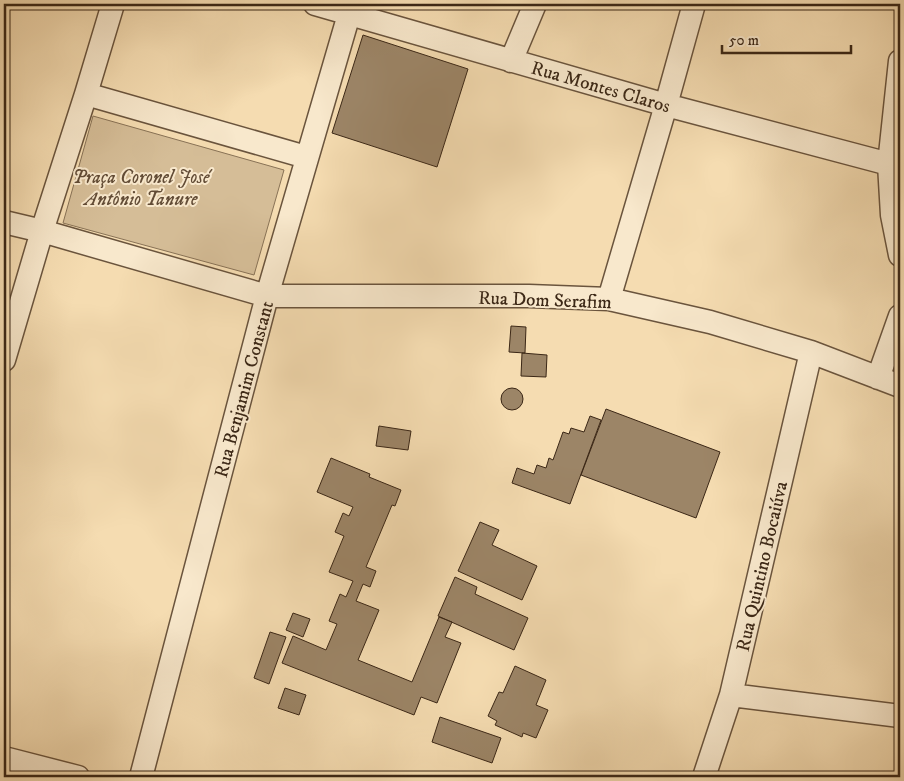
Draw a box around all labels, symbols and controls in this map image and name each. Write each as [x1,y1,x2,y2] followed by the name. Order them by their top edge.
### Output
[722,22,850,54] scale bar
[729,31,759,50] text: 50 m
[528,57,673,118] street label: Rua Montes Claros
[72,166,213,211] park label: Praça Coronel José Antônio Tanure
[478,287,612,314] street label: Rua Dom Serafim
[210,298,279,480] street label: Rua Benjamim Constant
[732,479,793,654] street label: Rua Quintino Bocaiúva

